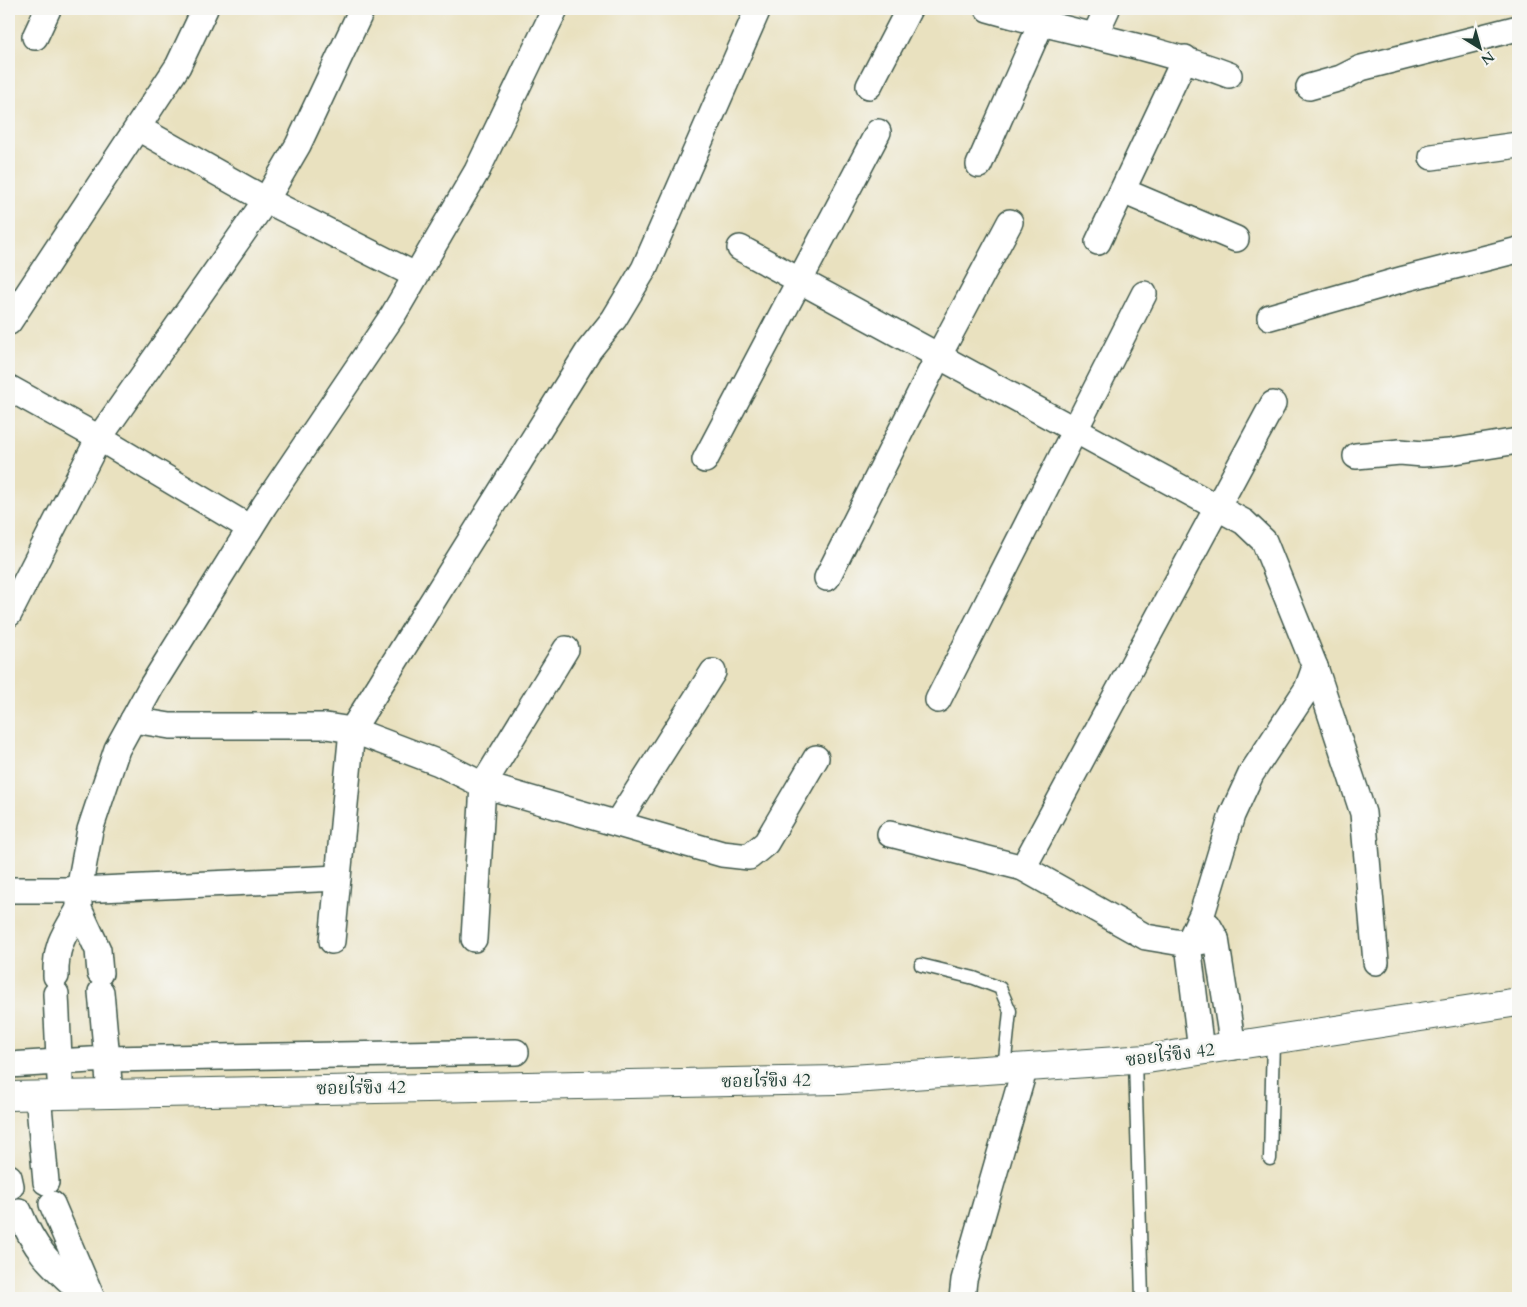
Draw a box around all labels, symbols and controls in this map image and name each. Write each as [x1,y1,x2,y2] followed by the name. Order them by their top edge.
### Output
[1454,22,1504,72] north arrow
[1477,47,1498,69] text: N
[1124,1037,1216,1073] street label: ซอยไร่ขิง 42
[721,1068,811,1094] street label: ซอยไร่ขิง 42
[316,1075,406,1101] street label: ซอยไร่ขิง 42

